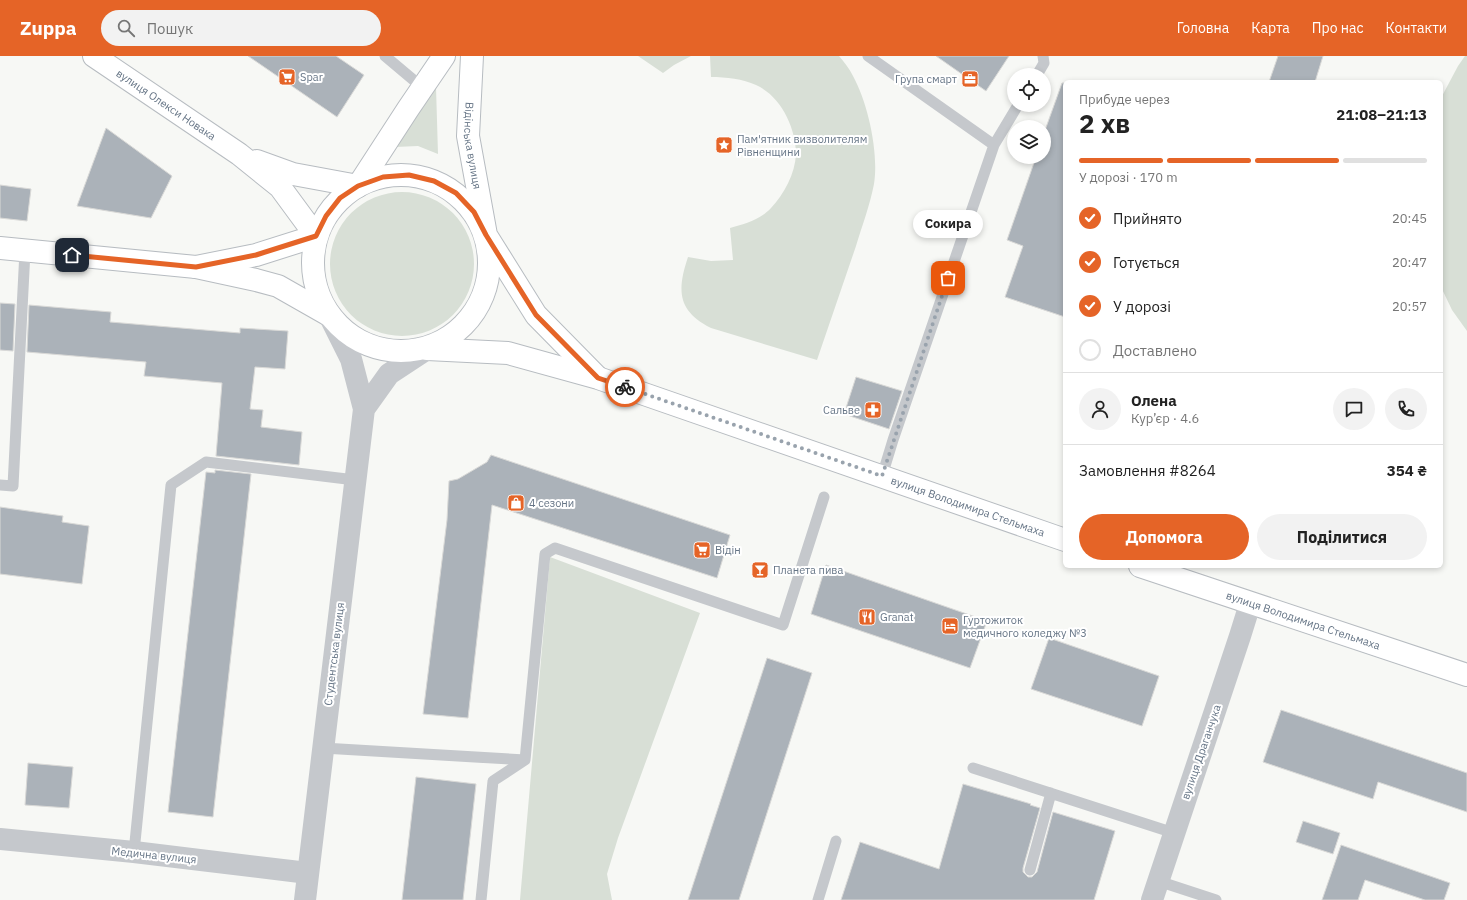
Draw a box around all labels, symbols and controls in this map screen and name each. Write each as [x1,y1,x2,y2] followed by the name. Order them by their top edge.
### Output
[101,10,381,46] search box
[20,16,77,40] text: Zuppa
[115,17,137,39] icon: search
[147,19,193,38] text: Пошук
[1177,19,1229,37] text: Головна
[1251,19,1290,37] text: Карта
[1312,19,1364,37] text: Про нас
[1386,19,1447,37] text: Контакти
[114,66,219,143] street label: вулиця Олекси Новака
[277,67,297,87] supermarket icon: Spar
[1007,68,1051,164] map controls
[1007,68,1051,112] button: locate
[960,69,980,89] office icon: Група смарт
[300,70,323,84] place label: Spar
[895,72,957,86] place label: Група смарт
[1079,91,1170,108] text: Прибуде через
[461,102,485,190] street label: Відінська вулиця
[1336,105,1427,124] text: 21:08–21:13
[1079,106,1130,140] text: 2 хв
[1007,120,1051,164] button: layers
[737,132,867,159] place label: Пам'ятник визволителям Рівненщини
[714,135,734,155] place icon: Пам'ятник визволителям Рівненщини
[1079,169,1178,186] text: У дорозі · 170 m
[1079,207,1101,229] icon: check
[1113,209,1182,228] text: Прийнято
[913,210,983,238] callout: Сокира
[1392,210,1427,227] text: 20:45
[925,215,971,232] text: Сокира
[55,238,89,272] pin
[61,244,83,266] icon: home
[1079,251,1101,273] icon: check
[1113,253,1180,272] text: Готується
[1392,254,1427,271] text: 20:47
[931,261,965,295] pin
[937,267,959,289] icon: bag
[1079,295,1101,317] icon: check
[1113,297,1171,316] text: У дорозі
[1392,298,1427,315] text: 20:57
[1113,341,1197,360] text: Доставлено
[605,367,645,407] courier
[614,376,636,398] icon: bike
[1079,388,1121,430] button: person
[1333,388,1375,430] button: chat
[1385,388,1427,430] button: phone
[1131,391,1177,410] text: Олена
[863,400,883,420] pharmacy icon: Сальве
[823,403,860,417] place label: Сальве
[1131,410,1199,427] text: Кур’єр · 4.6
[1079,461,1216,480] text: Замовлення #8264
[1387,461,1427,480] text: 354 ₴
[889,473,1047,539] street label: вулиця Володимира Стельмаха
[506,493,526,513] shop icon: 4 сезони
[529,496,574,510] place label: 4 сезони
[1079,514,1249,560] button: Допомога
[1257,514,1427,560] button: Поділитися
[692,540,712,560] supermarket icon: Відін
[715,543,741,557] place label: Відін
[750,560,770,580] bar icon: Планета пива
[773,563,843,577] place label: Планета пива
[1224,588,1382,653] street label: вулиця Володимира Стельмаха
[321,602,347,706] street label: Студентська вулиця
[857,607,877,627] restaurant icon: Granat
[880,610,914,624] place label: Granat
[963,613,1087,640] place label: Гуртожиток медичного коледжу №3
[940,616,960,636] hotel icon: Гуртожиток медичного коледжу №3
[1178,703,1224,801] street label: вулиця Драганчука
[111,844,197,866] street label: Медична вулиця

